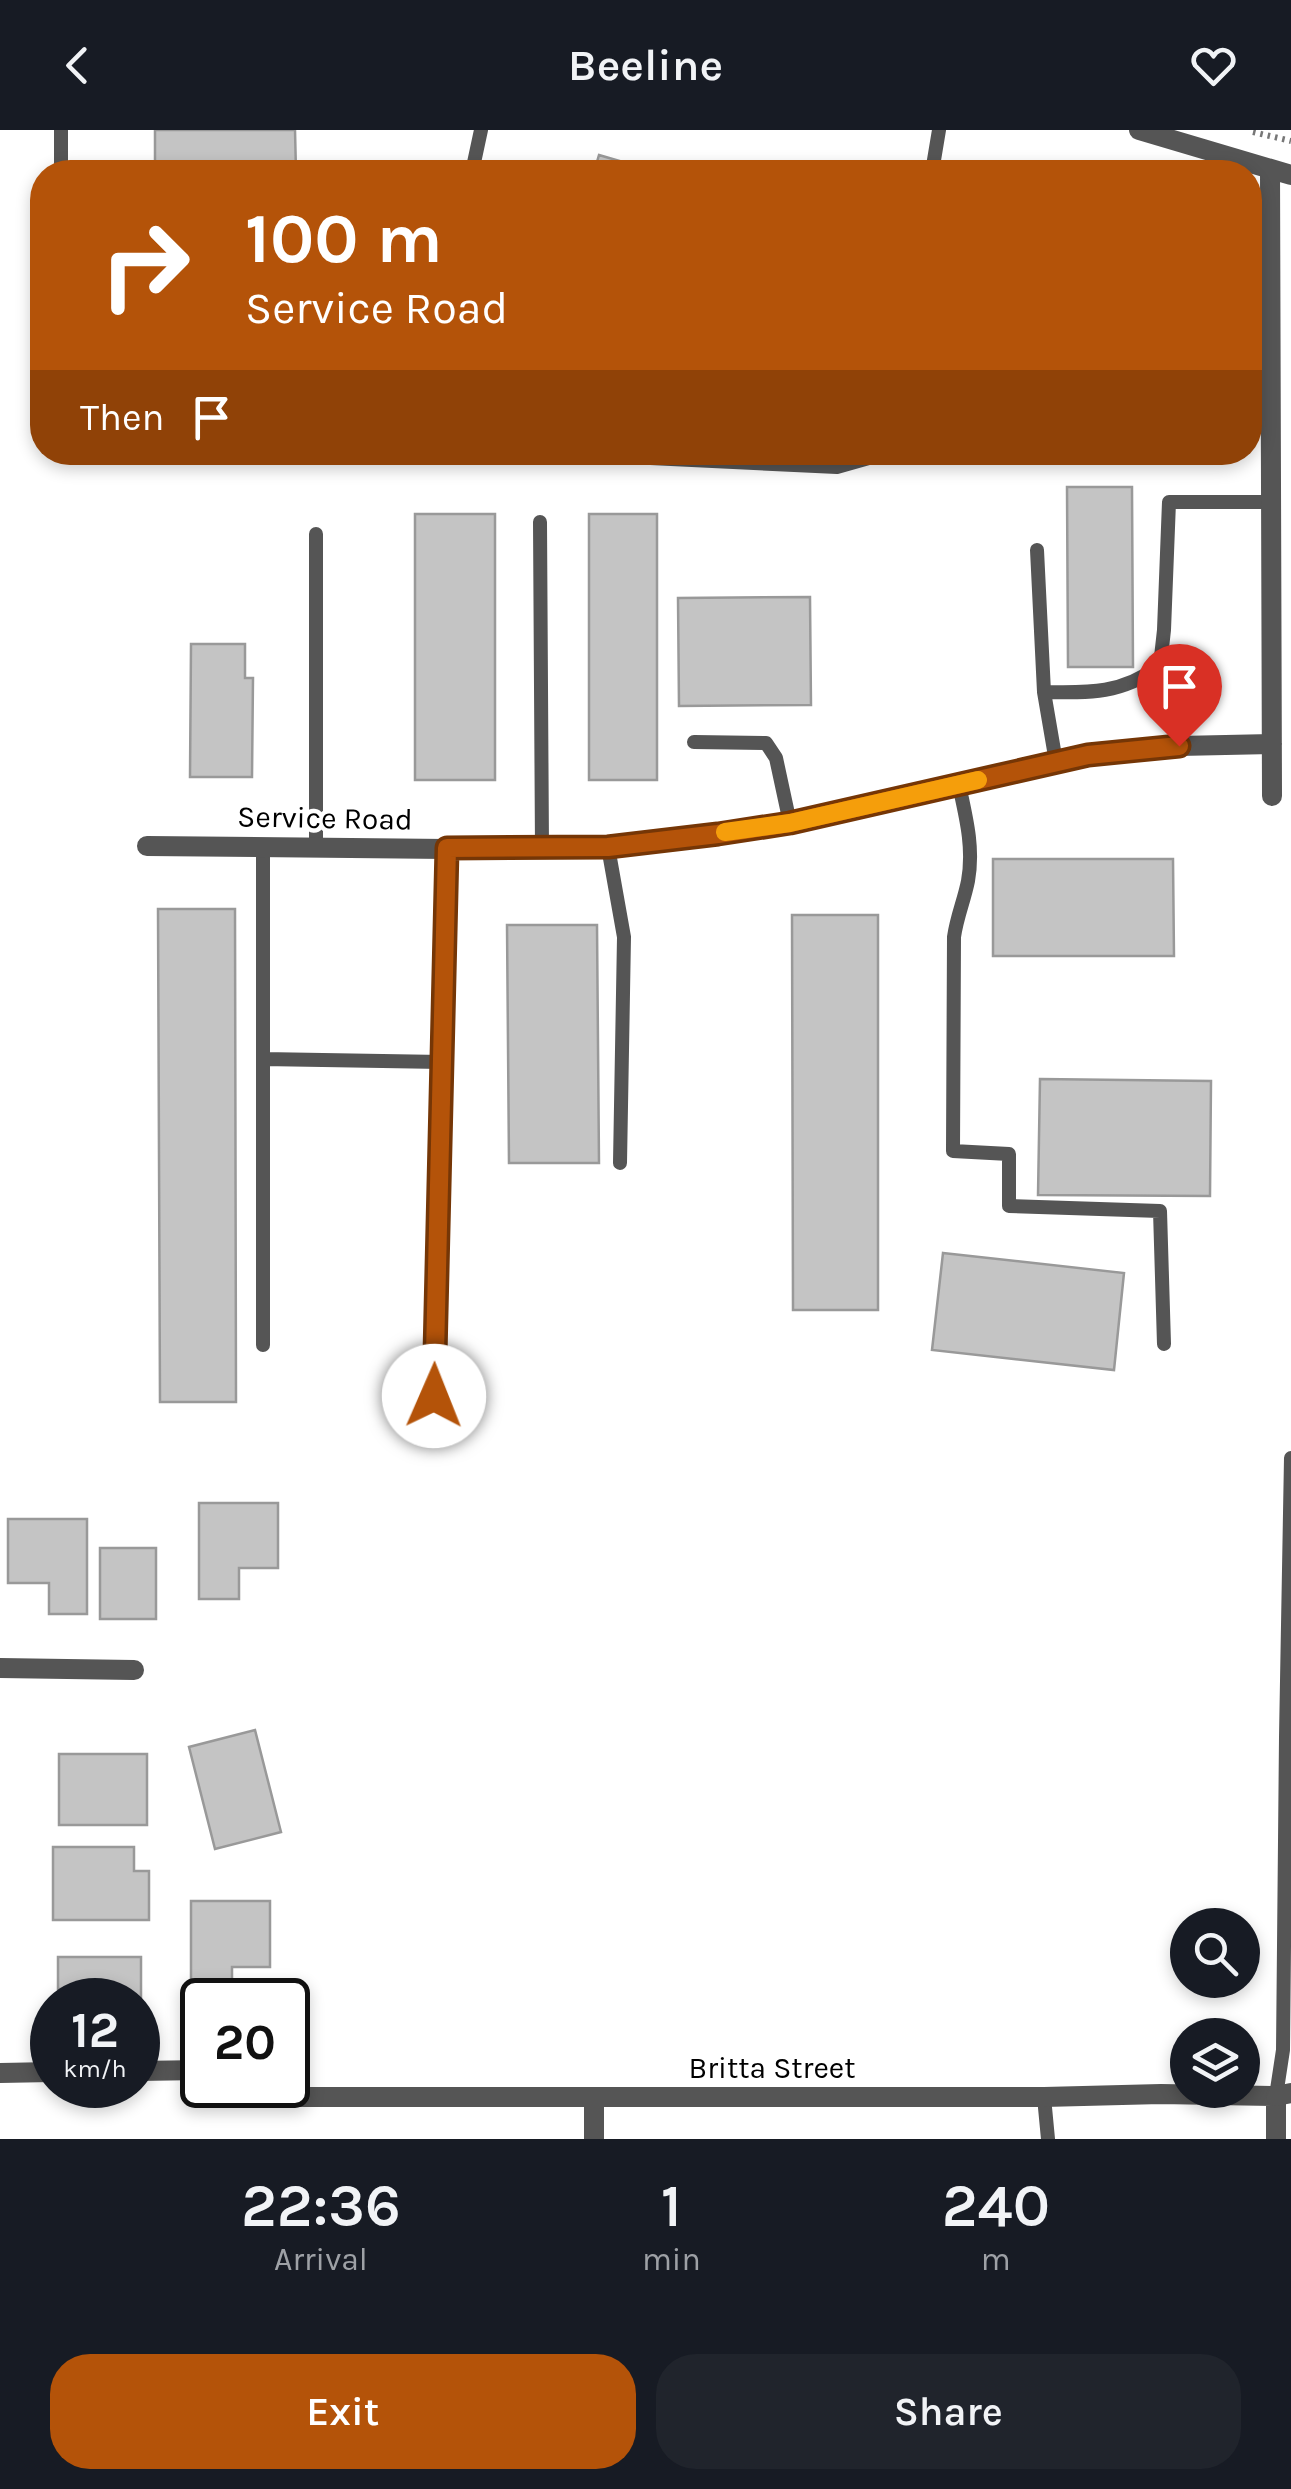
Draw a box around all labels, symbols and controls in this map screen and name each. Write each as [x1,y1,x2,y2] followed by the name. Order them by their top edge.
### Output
[50,38,105,93] icon: back
[1186,38,1241,93] icon: heart
[568,39,723,91] text: Beeline
[245,198,443,280] text: 100 m
[80,200,210,330] icon: right
[245,282,508,334] text: Service Road
[184,390,239,445] icon: arrive
[80,395,164,440] text: Then
[1137,644,1222,747] pin
[1152,659,1207,714] icon: arrive
[237,798,413,838] street label: Service Road
[382,1344,486,1448] position arrow
[1170,1908,1260,2108] map controls
[1170,1908,1260,1998] button: search
[180,1978,310,2108] speed limit sign: 20
[71,2001,119,2060] text: 12
[1170,2018,1260,2108] button: layers
[689,2050,855,2086] street label: Britta Street
[63,2054,127,2083] text: km/h
[241,2171,401,2241] text: 22:36
[661,2171,682,2241] text: 1
[942,2171,1050,2241] text: 240
[274,2241,368,2278] text: Arrival
[642,2241,701,2278] text: min
[981,2241,1011,2278] text: m
[50,2354,636,2469] button: Exit
[656,2354,1241,2469] button: Share

